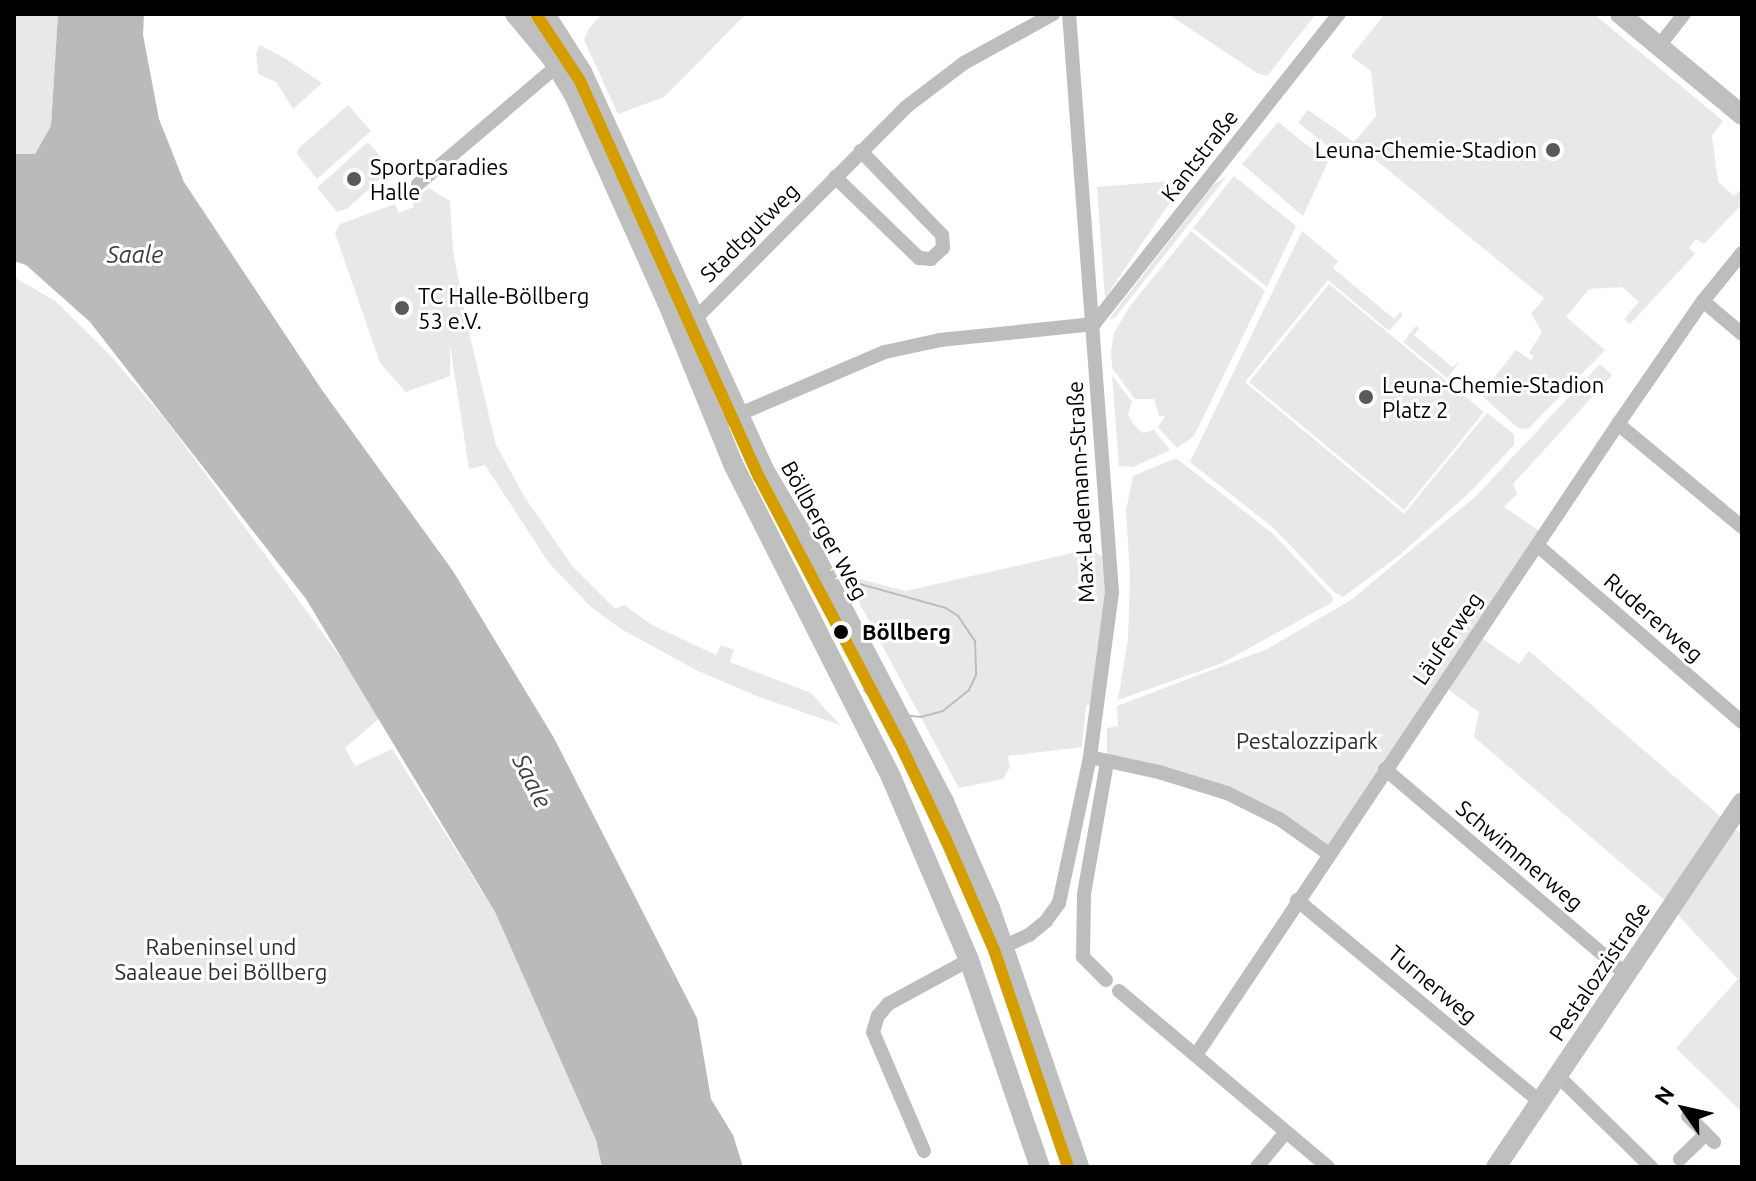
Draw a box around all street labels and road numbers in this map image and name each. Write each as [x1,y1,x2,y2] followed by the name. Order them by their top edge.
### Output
[1155,104,1243,206] street label: Kantstraße
[694,177,804,287] street label: Stadtgutweg
[1061,380,1099,604] street label: Max-Lademann-Straße
[776,456,874,604] street label: Böllberger Weg
[1599,567,1709,667] street label: Rudererweg
[1406,587,1488,689] street label: Läuferweg
[1451,794,1589,916] street label: Schwimmerweg
[1543,897,1655,1045] street label: Pestalozzistraße
[1383,939,1483,1029] street label: Turnerweg

